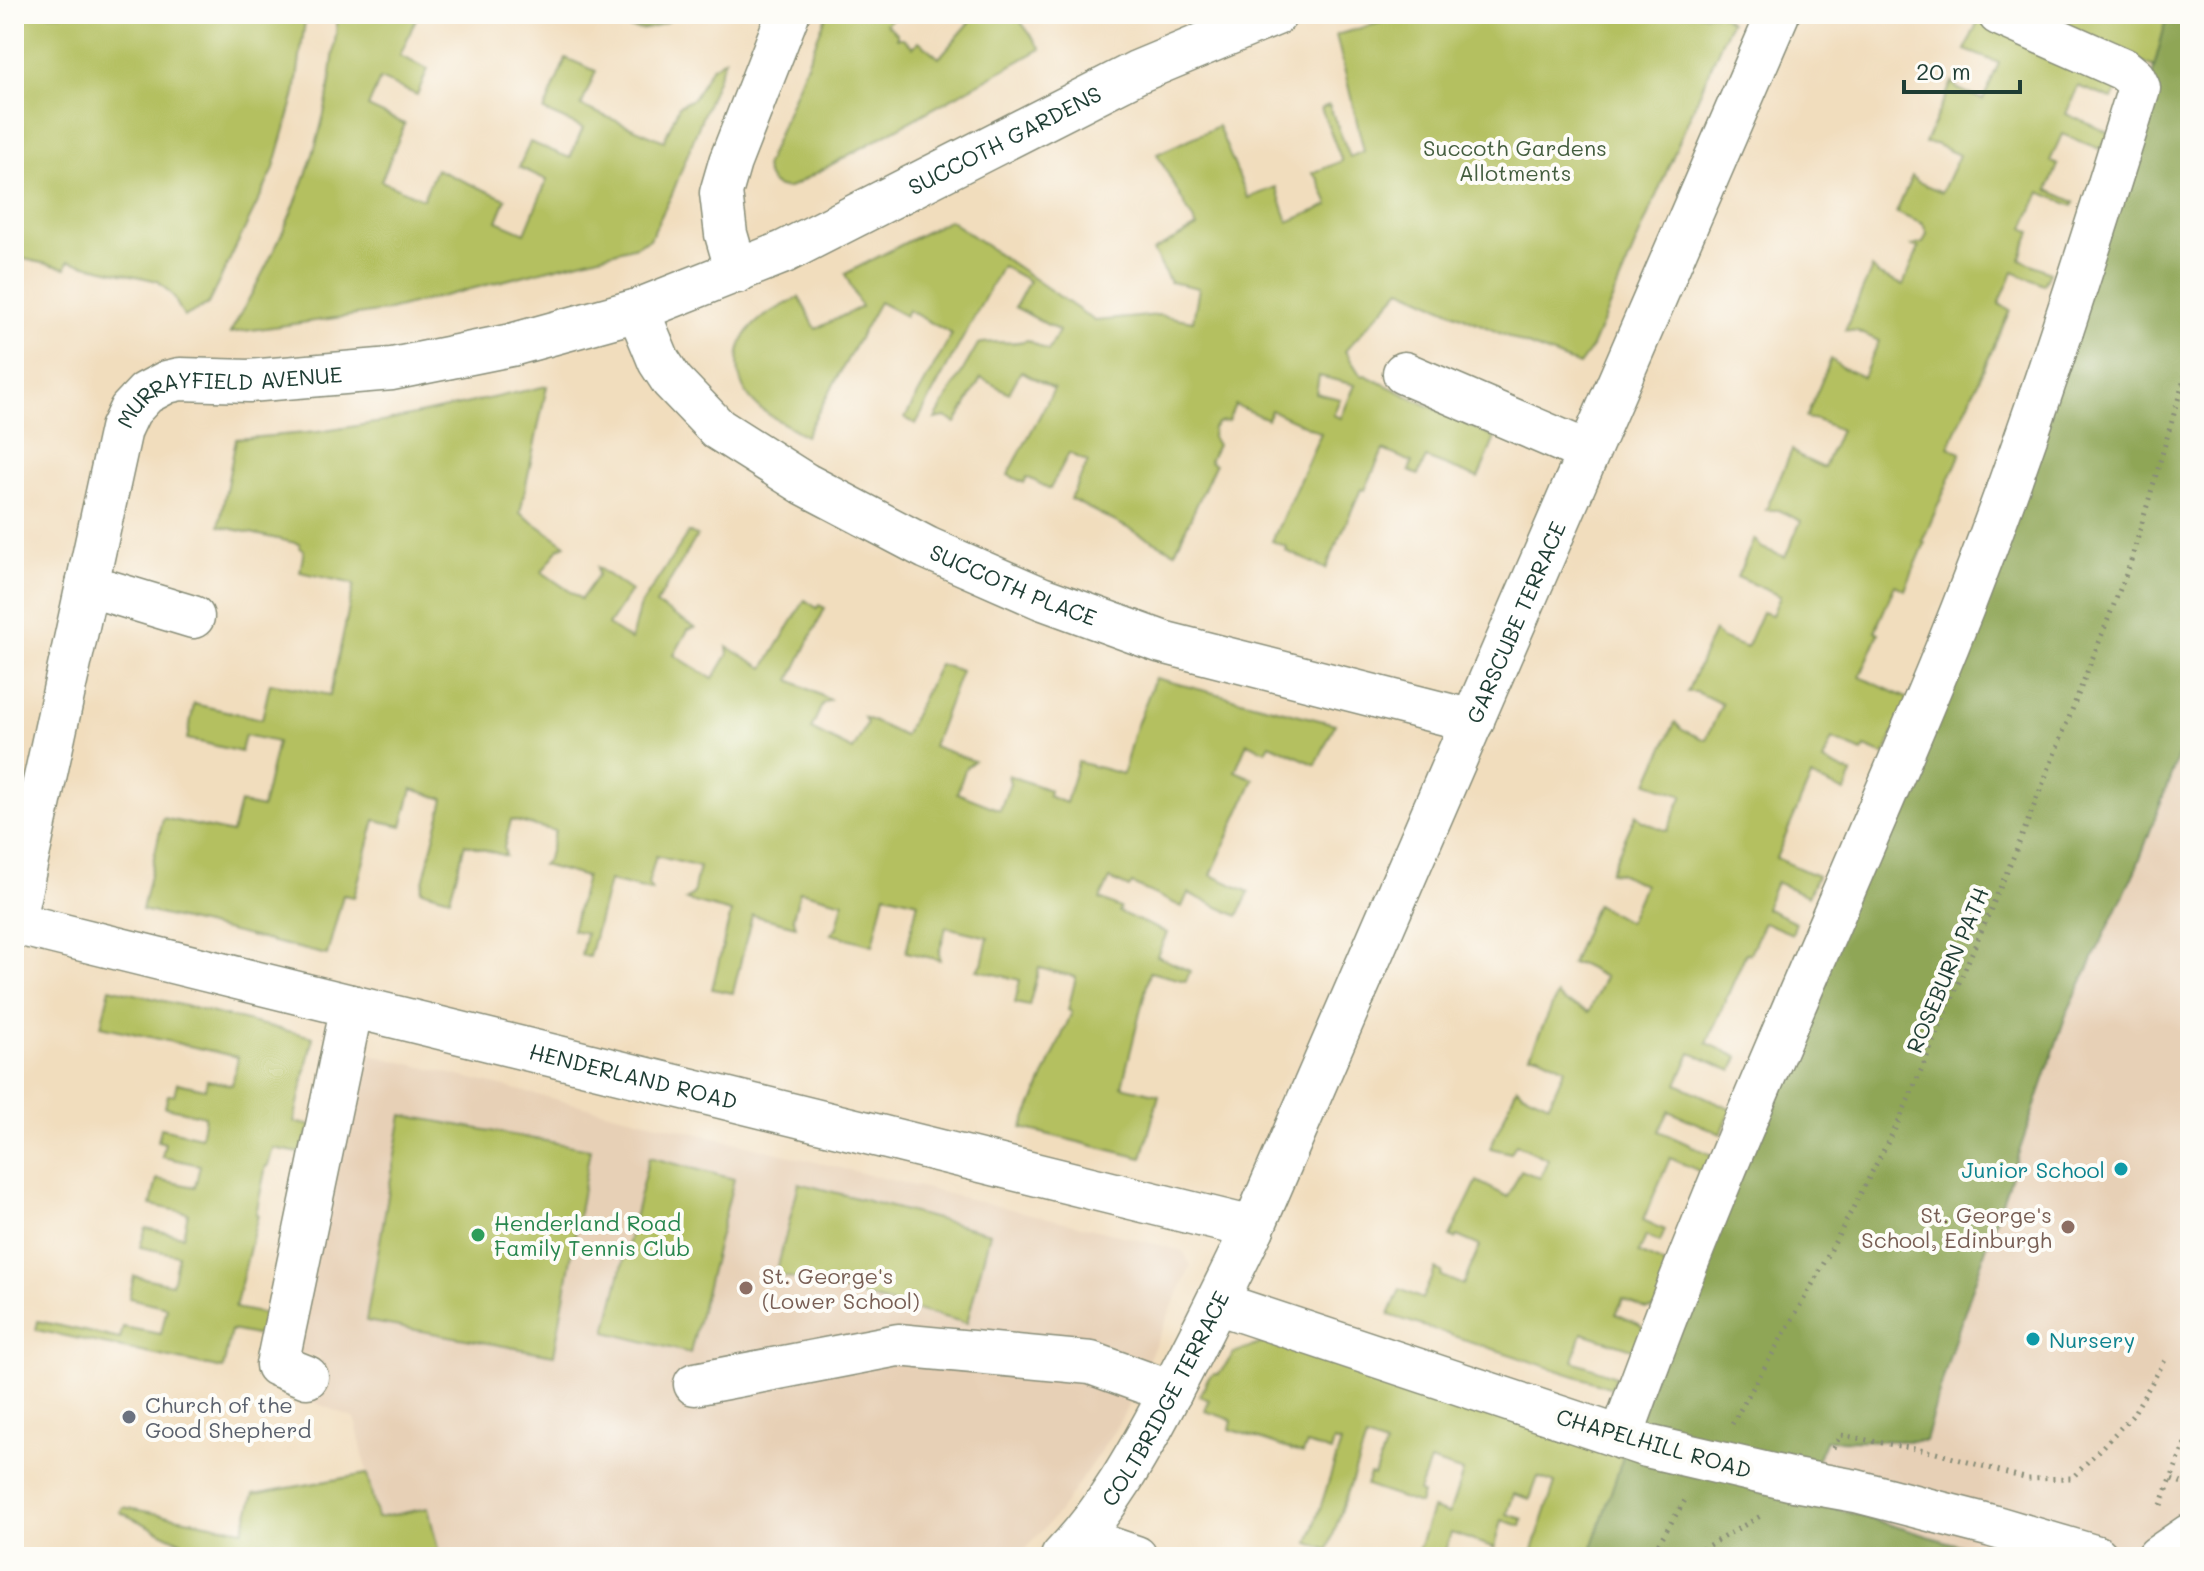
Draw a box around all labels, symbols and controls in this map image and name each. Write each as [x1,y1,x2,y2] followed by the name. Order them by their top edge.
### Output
[1904,44,2020,94] scale bar
[1916,55,1971,86] text: 20 m
[903,78,1106,201] street label: SUCCOTH GARDENS
[1423,133,1607,187] park label: Succoth Gardens Allotments
[109,359,343,432] street label: MURRAYFIELD AVENUE
[1459,517,1571,727] street label: GARSCUBE TERRACE
[925,537,1101,632] street label: SUCCOTH PLACE
[1899,883,1995,1057] street label: ROSEBURN PATH
[526,1036,741,1115] street label: HENDERLAND ROAD
[1961,1155,2105,1184] place label: Junior School
[2112,1160,2130,1178] marker: Junior School
[1861,1200,2052,1254] place label: St. George's School, Edinburgh
[494,1208,690,1262] place label: Henderland Road Family Tennis Club
[2059,1218,2077,1236] marker: St. George's School, Edinburgh
[469,1226,487,1244] marker: Henderland Road Family Tennis Club
[762,1261,920,1315] place label: St. George's (Lower School)
[737,1279,755,1297] marker: St. George's (Lower School)
[1094,1286,1235,1511] street label: COLTBRIDGE TERRACE
[2049,1325,2135,1354] place label: Nursery
[2024,1330,2042,1348] marker: Nursery
[145,1390,311,1444] place label: Church of the Good Shepherd
[1553,1401,1755,1485] street label: CHAPELHILL ROAD
[120,1408,138,1426] marker: Church of the Good Shepherd

